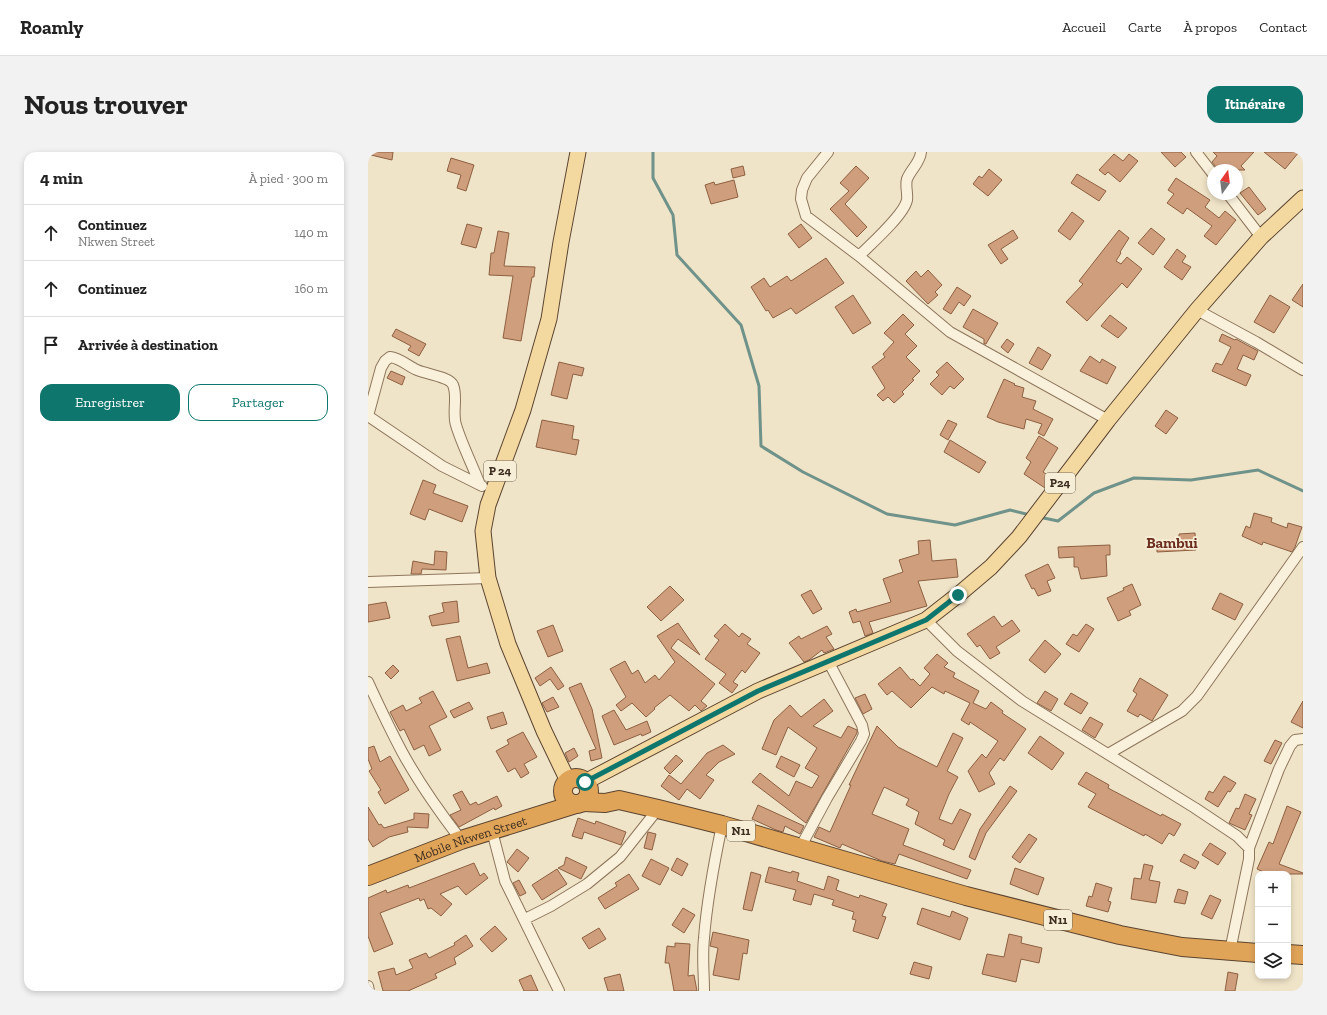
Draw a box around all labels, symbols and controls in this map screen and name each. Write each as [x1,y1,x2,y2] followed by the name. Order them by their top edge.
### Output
[20,16,83,39] text: Roamly
[1062,19,1106,36] text: Accueil
[1128,19,1162,36] text: Carte
[1184,19,1237,36] text: À propos
[1259,19,1307,36] text: Contact
[1207,86,1303,123] button: Itinéraire
[24,88,188,121] text: Nous trouver
[1207,164,1243,200] north arrow
[40,168,83,188] text: 4 min
[249,171,328,186] text: À pied · 300 m
[78,216,147,234] text: Continuez
[40,222,62,244] icon: ahead
[294,225,328,240] text: 140 m
[78,234,155,249] text: Nkwen Street
[40,278,62,300] icon: ahead
[78,280,147,298] text: Continuez
[294,281,328,296] text: 160 m
[40,334,62,356] icon: arrive
[78,336,218,354] text: Arrivée à destination
[40,384,180,421] button: Enregistrer
[188,384,328,421] button: Partager
[484,461,516,481] road number: P 24
[1045,473,1075,493] road number: P24
[1146,534,1198,552] district label: Bambui
[949,586,967,604] route end
[576,773,594,791] route start
[412,813,529,865] street label: Mobile Nkwen Street
[727,821,755,841] road number: N11
[1255,871,1291,979] map controls
[1255,871,1291,907] button: +
[1255,907,1291,943] button: −
[1044,910,1072,930] road number: N11
[1255,943,1291,979] button: layers

